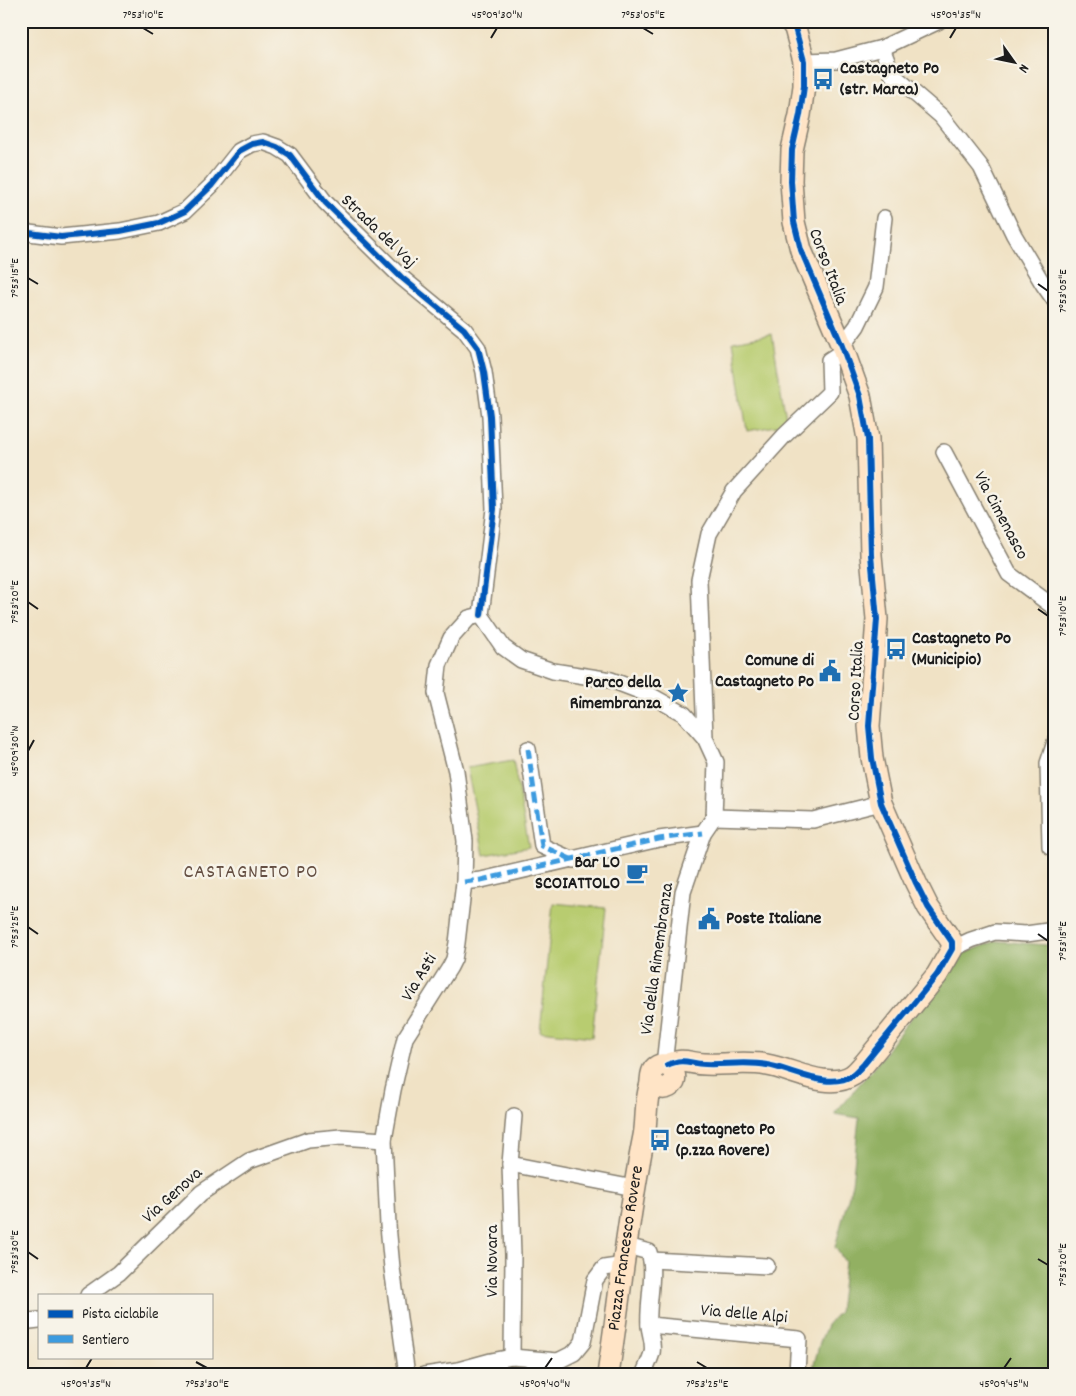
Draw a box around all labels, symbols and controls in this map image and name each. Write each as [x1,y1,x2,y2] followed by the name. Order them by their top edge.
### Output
[123,7,164,24] text: 7°53'10"E
[472,7,522,24] text: 45°09'30"N
[621,7,665,24] text: 7°53'05"E
[931,7,981,24] text: 45°09'35"N
[988,38,1038,88] north arrow
[840,57,939,103] place label: Castagneto Po (str. Marca)
[1013,60,1033,76] text: N
[810,66,836,92] bus stop icon: Castagneto Po (str. Marca)
[334,189,422,275] street label: Strada del Vaj
[801,225,853,309] street label: Corso Italia
[7,258,24,298] text: 7°53'15"E
[1055,269,1072,313] text: 7°53'05"E
[966,467,1034,565] street label: Via Cimenasco
[7,580,24,624] text: 7°53'20"E
[1055,595,1072,636] text: 7°53'10"E
[912,627,1011,673] place label: Castagneto Po (Municipio)
[883,636,909,662] bus stop icon: Castagneto Po (Municipio)
[842,640,872,722] street label: Corso Italia
[715,649,815,695] place label: Comune di Castagneto Po
[817,658,843,684] public building icon: Comune di Castagneto Po
[570,671,662,717] place label: Parco della Rimembranza
[665,680,691,706] place icon: Parco della Rimembranza
[7,726,24,776] text: 45°09'30"N
[535,851,620,897] place label: Bar LO SCOIATTOLO
[183,859,319,887] district label: CASTAGNETO PO
[624,860,650,886] cafe icon: Bar LO SCOIATTOLO
[635,881,681,1037] street label: Via della Rimembranza
[7,905,24,948] text: 7°53'25"E
[696,906,722,932] public building icon: Poste Italiane
[726,907,821,932] place label: Poste Italiane
[1055,921,1072,961] text: 7°53'15"E
[396,949,444,1007] street label: Via Asti
[676,1118,775,1164] place label: Castagneto Po (p.zza Rovere)
[647,1127,673,1153] bus stop icon: Castagneto Po (p.zza Rovere)
[137,1162,209,1230] street label: Via Genova
[602,1164,651,1332] street label: Piazza Francesco Rovere
[481,1224,506,1297] street label: Via Novara
[7,1230,24,1274] text: 7°53'30"E
[1055,1243,1072,1287] text: 7°53'20"E
[38,1294,212,1358] legend
[699,1299,789,1331] street label: Via delle Alpi
[82,1304,159,1326] text: Pista ciclabile
[82,1330,130,1352] text: Sentiero
[61,1376,111,1393] text: 45°09'35"N
[185,1376,229,1393] text: 7°53'30"E
[520,1376,570,1393] text: 45°09'40"N
[686,1376,729,1393] text: 7°53'25"E
[979,1376,1029,1393] text: 45°09'45"N

